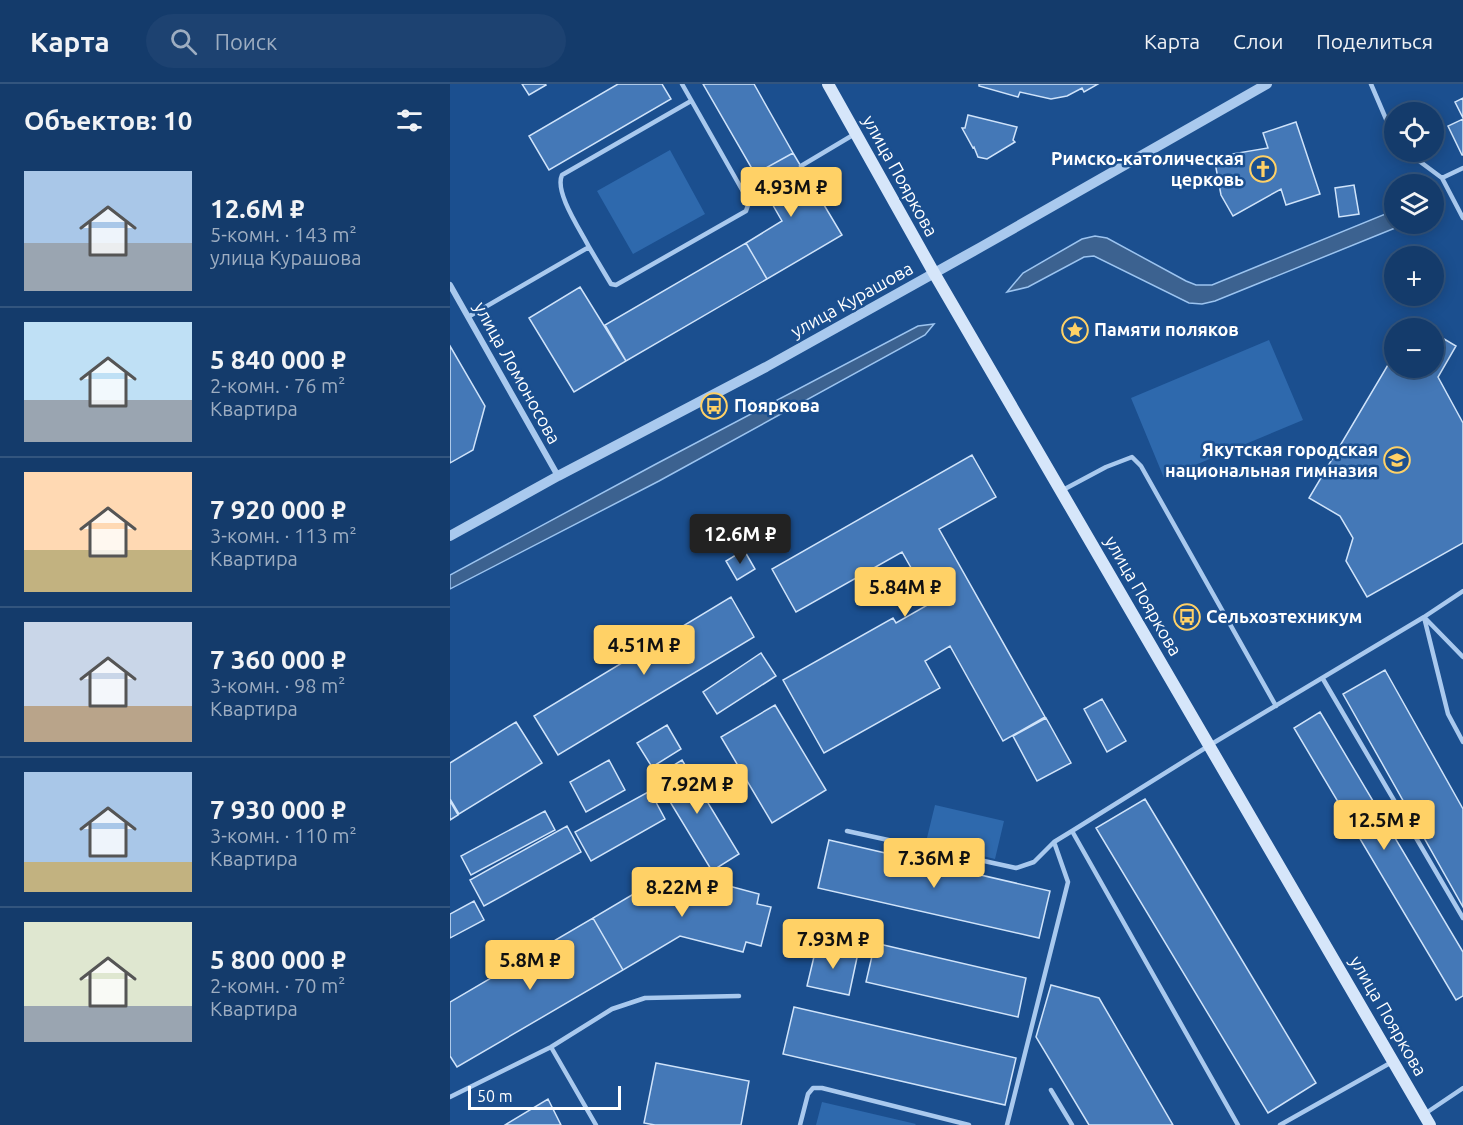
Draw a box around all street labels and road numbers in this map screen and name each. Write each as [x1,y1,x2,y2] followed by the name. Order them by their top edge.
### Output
[859,112,942,239] street label: улица Пояркова
[787,257,916,341] street label: улица Курашова
[471,298,565,447] street label: улица Ломоносова
[1101,532,1186,659] street label: улица Пояркова
[1346,952,1431,1079] street label: улица Пояркова

